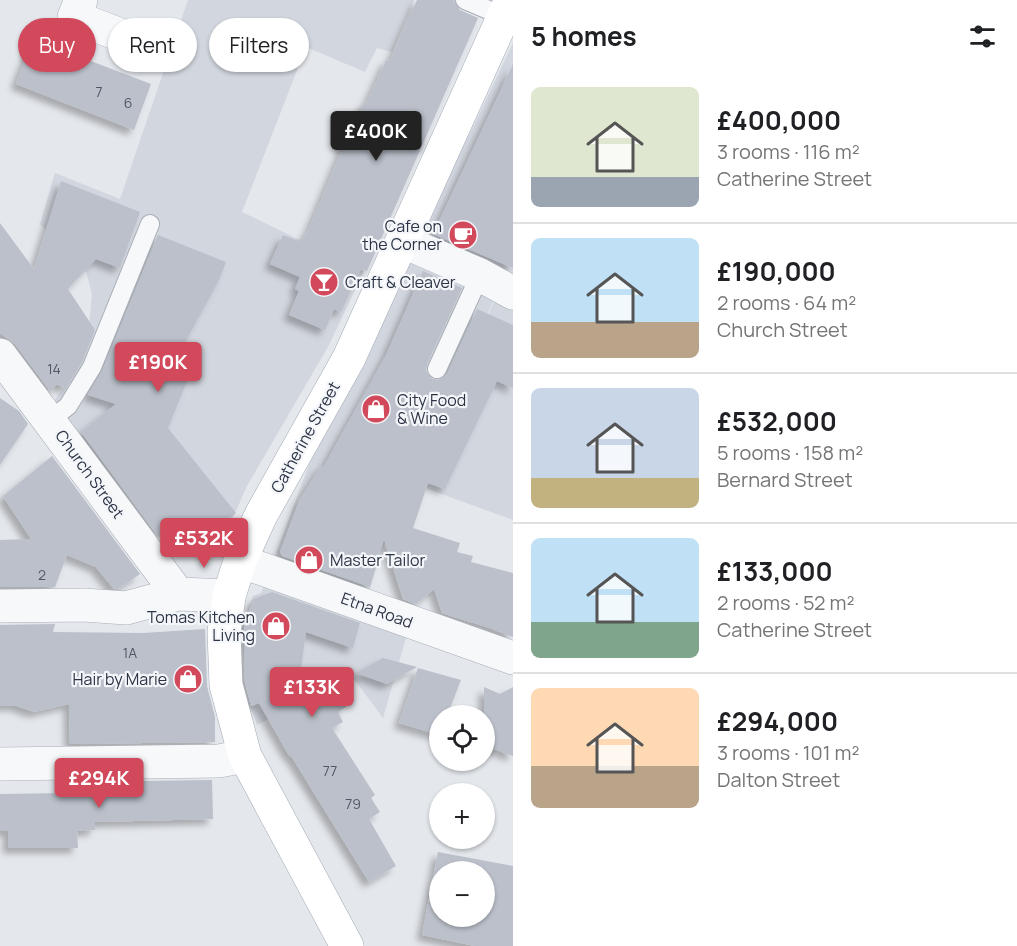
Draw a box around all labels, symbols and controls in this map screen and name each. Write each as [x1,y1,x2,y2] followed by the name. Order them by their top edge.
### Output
[18,18,96,72] chip: Buy
[108,18,197,72] chip: Rent
[209,18,309,72] chip: Filters
[531,18,637,54] text: 5 homes
[966,20,999,53] icon: filters
[95,82,103,101] house number: 7
[124,93,132,112] house number: 6
[717,102,841,138] text: £400,000
[334,111,418,162] pin: £400K
[579,111,651,183] icon: home
[345,117,407,144] text: £400K
[717,138,860,165] text: 3 rooms · 116 m²
[717,165,872,192] text: Catherine Street
[362,215,442,255] place label: Cafe on the Corner
[447,219,479,251] cafe icon: Cafe on the Corner
[717,253,836,289] text: £190,000
[579,262,651,334] icon: home
[308,266,340,298] bar icon: Craft & Cleaver
[345,271,456,293] place label: Craft & Cleaver
[717,289,856,316] text: 2 rooms · 64 m²
[717,316,848,343] text: Church Street
[116,342,200,393] pin: £190K
[129,348,187,375] text: £190K
[47,359,61,378] house number: 14
[265,377,345,497] street label: Catherine Street
[397,389,466,429] place label: City Food & Wine
[360,393,392,425] shop icon: City Food & Wine
[717,403,837,439] text: £532,000
[579,412,651,484] icon: home
[50,425,130,523] street label: Church Street
[717,439,863,466] text: 5 rooms · 158 m²
[717,466,853,493] text: Bernard Street
[162,518,246,569] pin: £532K
[174,524,234,551] text: £532K
[293,544,325,576] shop icon: Master Tailor
[330,549,425,571] place label: Master Tailor
[717,553,833,589] text: £133,000
[579,562,651,634] icon: home
[38,565,46,584] house number: 2
[338,587,416,633] street label: Etna Road
[717,589,854,616] text: 2 rooms · 52 m²
[147,606,255,646] place label: Tomas Kitchen Living
[260,610,292,642] shop icon: Tomas Kitchen Living
[717,616,872,643] text: Catherine Street
[123,643,137,662] house number: 1A
[172,663,204,695] shop icon: Hair by Marie
[270,667,354,718] pin: £133K
[73,668,167,690] place label: Hair by Marie
[284,673,340,700] text: £133K
[717,703,838,739] text: £294,000
[429,705,495,927] map controls
[429,705,495,771] button: locate
[579,712,651,784] icon: home
[717,739,859,766] text: 3 rooms · 101 m²
[57,758,141,809] pin: £294K
[323,761,337,780] house number: 77
[69,764,129,791] text: £294K
[717,766,840,793] text: Dalton Street
[429,783,495,849] button: +
[345,794,361,813] house number: 79
[429,861,495,927] button: −

